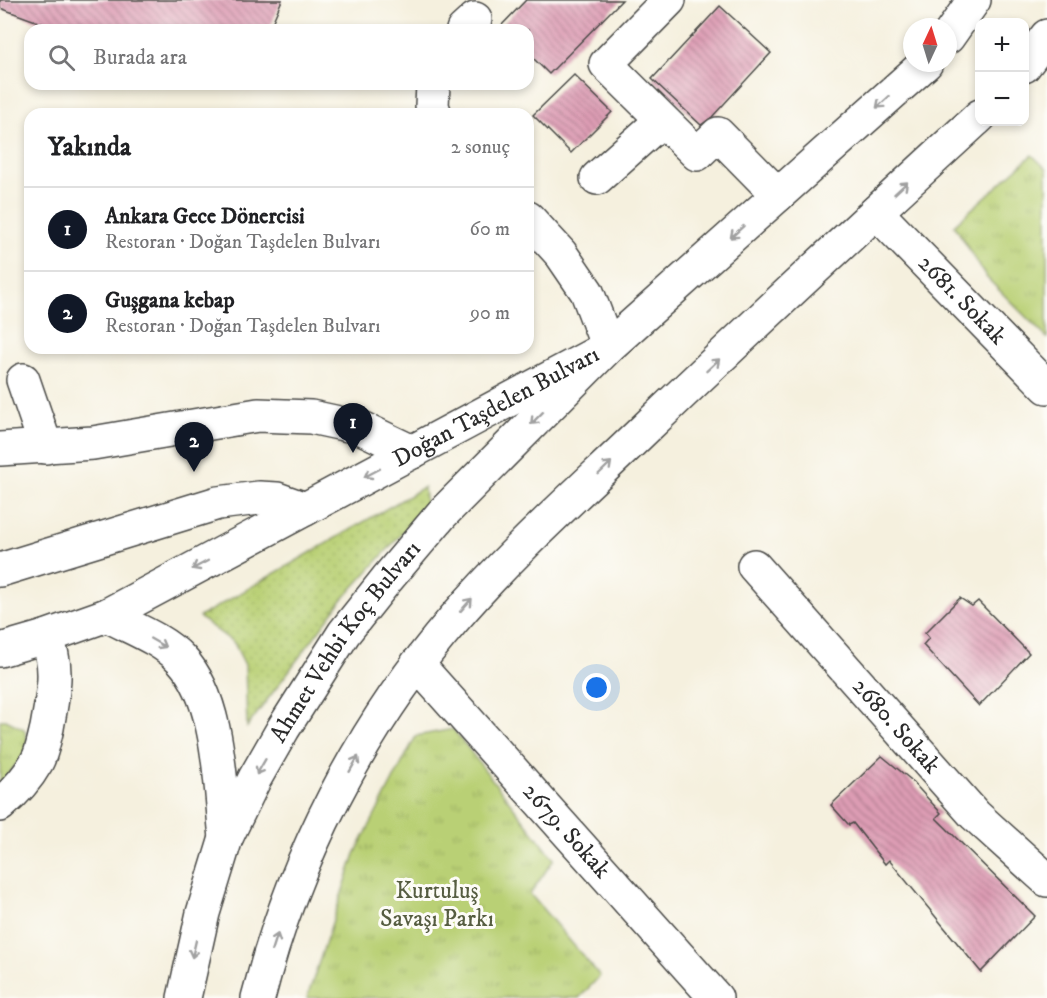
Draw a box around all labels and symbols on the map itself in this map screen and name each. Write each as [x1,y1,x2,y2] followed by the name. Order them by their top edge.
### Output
[903,18,957,72] north arrow
[875,95,890,109] one-way arrow
[894,181,909,195] one-way arrow
[730,225,745,239] one-way arrow
[911,249,1013,351] street label: 2681. Sokak
[388,339,605,474] street label: Doğan Taşdelen Bulvarı
[705,358,720,372] one-way arrow
[334,404,372,453] pin: 1
[530,410,545,425] one-way arrow
[174,422,214,472] pin: 2
[597,461,612,475] one-way arrow
[363,468,381,479] one-way arrow
[263,535,428,748] street label: Ahmet Vehbi Koç Bulvarı
[192,559,209,571] one-way arrow
[459,598,473,613] one-way arrow
[149,637,166,649] one-way arrow
[846,672,947,780] street label: 2680. Sokak
[582,673,611,702] your location
[348,756,360,773] one-way arrow
[255,758,267,775] one-way arrow
[516,777,617,885] street label: 2679. Sokak
[380,876,494,934] park label: Kurtuluş Savaşı Parkı
[270,933,281,952] one-way arrow
[188,939,200,958] one-way arrow

